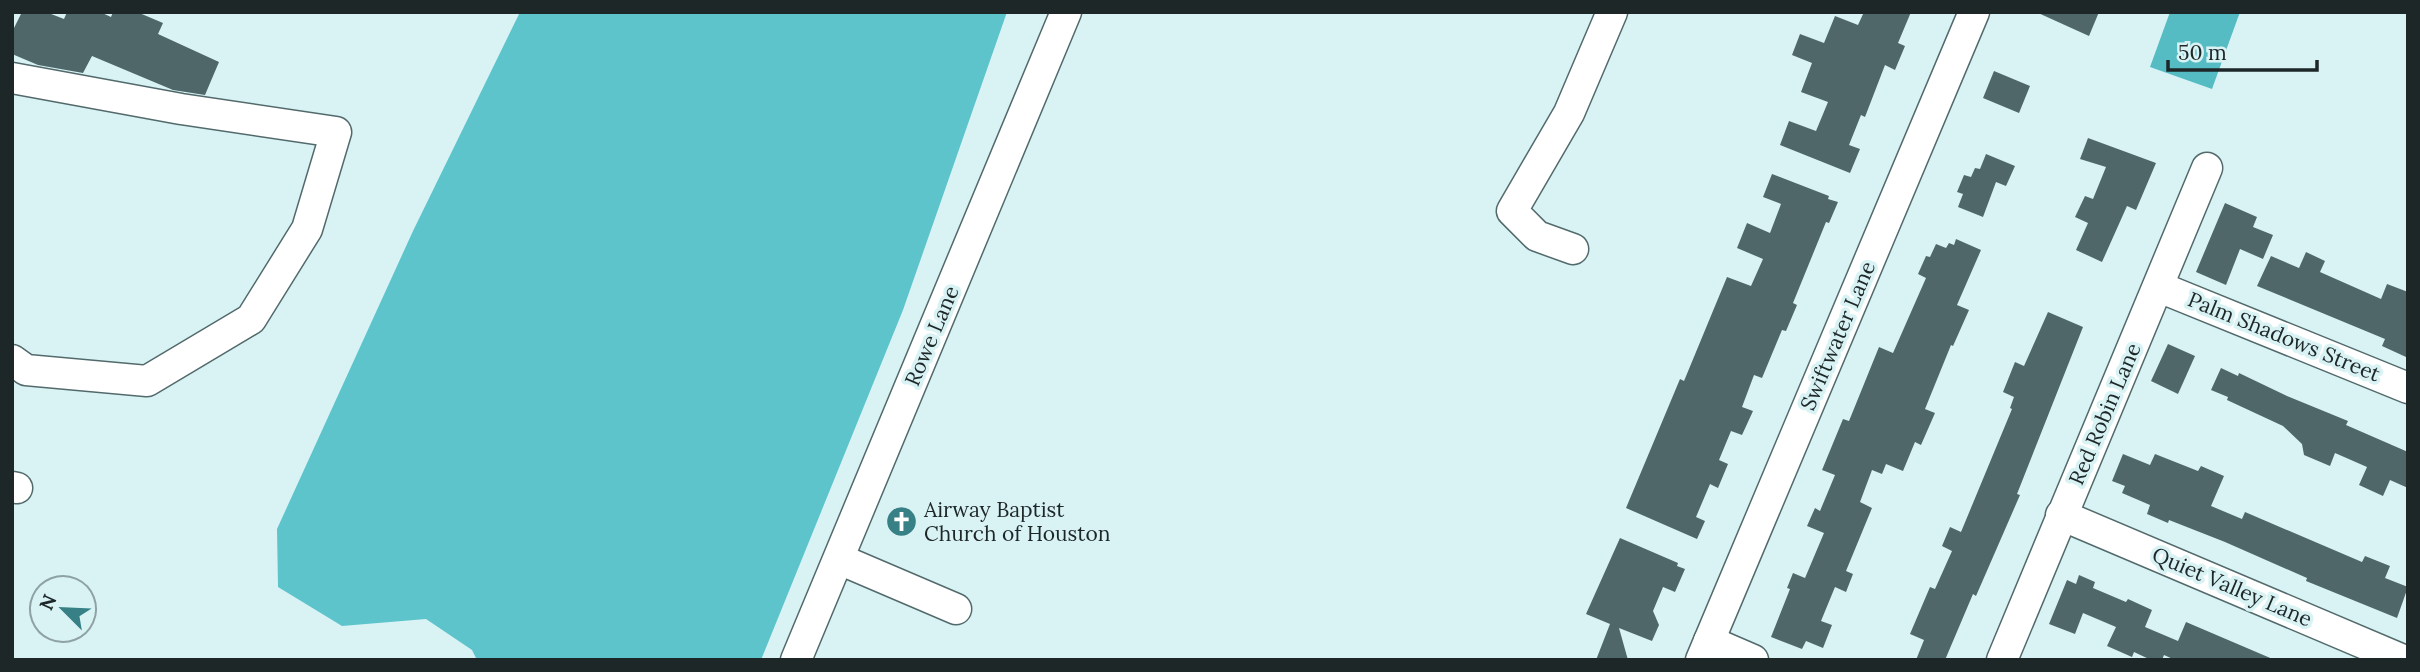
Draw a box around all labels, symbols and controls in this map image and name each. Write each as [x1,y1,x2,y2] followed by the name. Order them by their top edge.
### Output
[2168,28,2317,72] scale bar
[2178,39,2227,66] text: 50 m
[1794,257,1881,414] street label: Swiftwater Lane
[898,282,965,390] street label: Rowe Lane
[2184,286,2385,388] street label: Palm Shadows Street
[2062,339,2147,489] street label: Red Robin Lane
[923,496,1111,547] place label: Airway Baptist Church of Houston
[884,505,918,539] church icon: Airway Baptist Church of Houston
[2148,541,2316,632] street label: Quiet Valley Lane
[28,574,98,644] north arrow
[34,590,62,614] text: N

